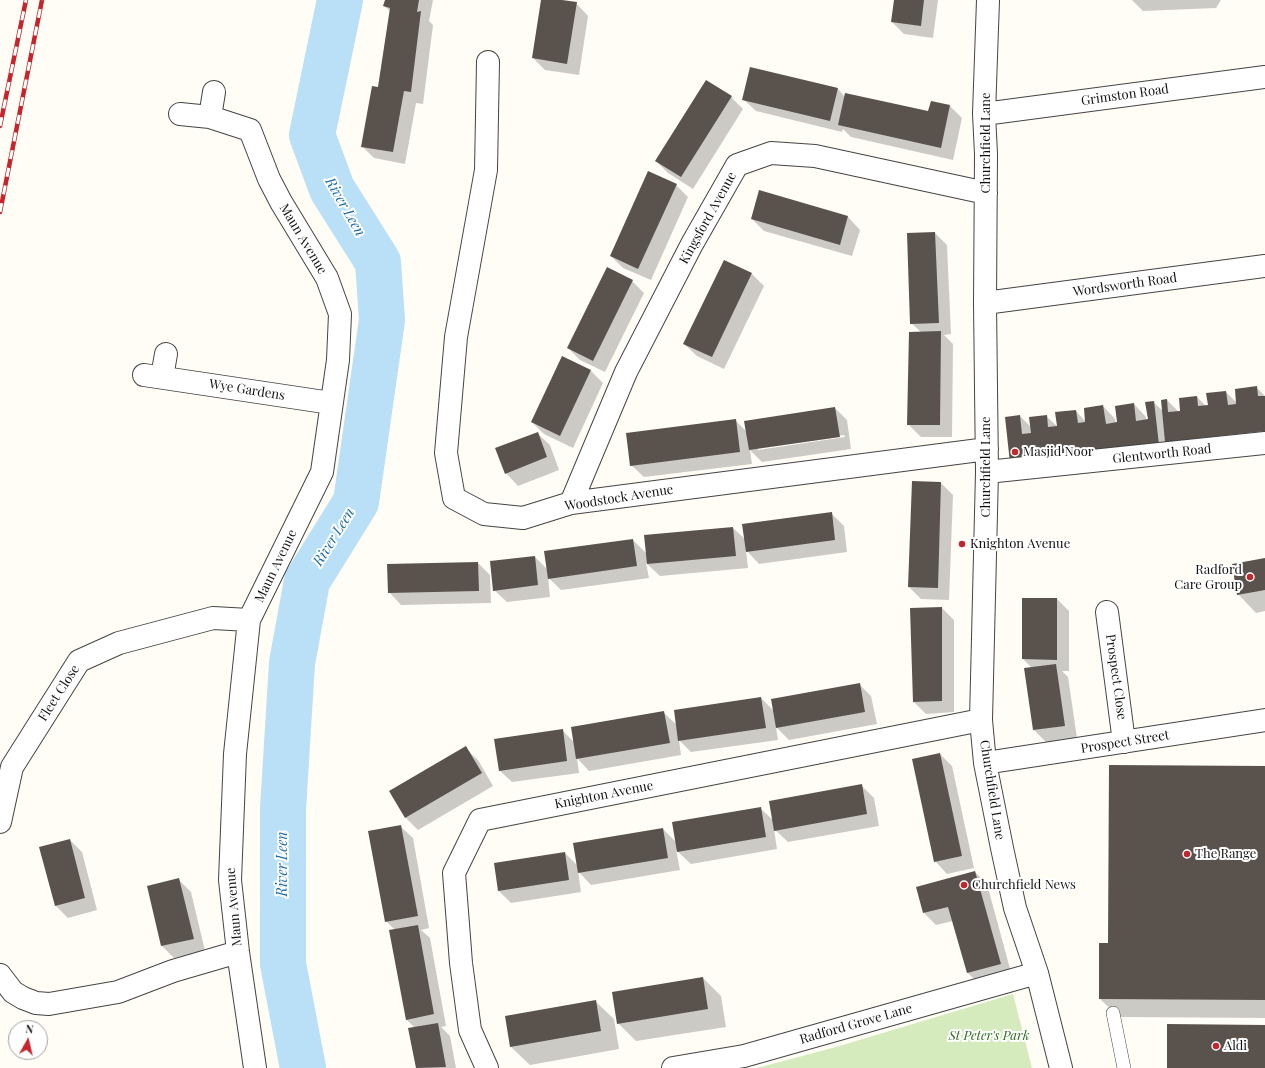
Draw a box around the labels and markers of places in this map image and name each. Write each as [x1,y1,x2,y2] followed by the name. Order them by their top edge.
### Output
[1023,444,1094,460] place label: Masjid Noor
[1010,447,1020,457] marker: Masjid Noor
[970,536,1070,552] place label: Knighton Avenue
[957,539,967,549] marker: Knighton Avenue
[1174,562,1242,593] place label: Radford Care Group
[1245,572,1255,582] marker: Radford Care Group
[1195,846,1256,862] place label: The Range
[1182,849,1192,859] marker: The Range
[972,877,1076,893] place label: Churchfield News
[959,880,969,890] marker: Churchfield News
[1224,1038,1247,1054] place label: Aldi
[1211,1041,1221,1051] marker: Aldi

